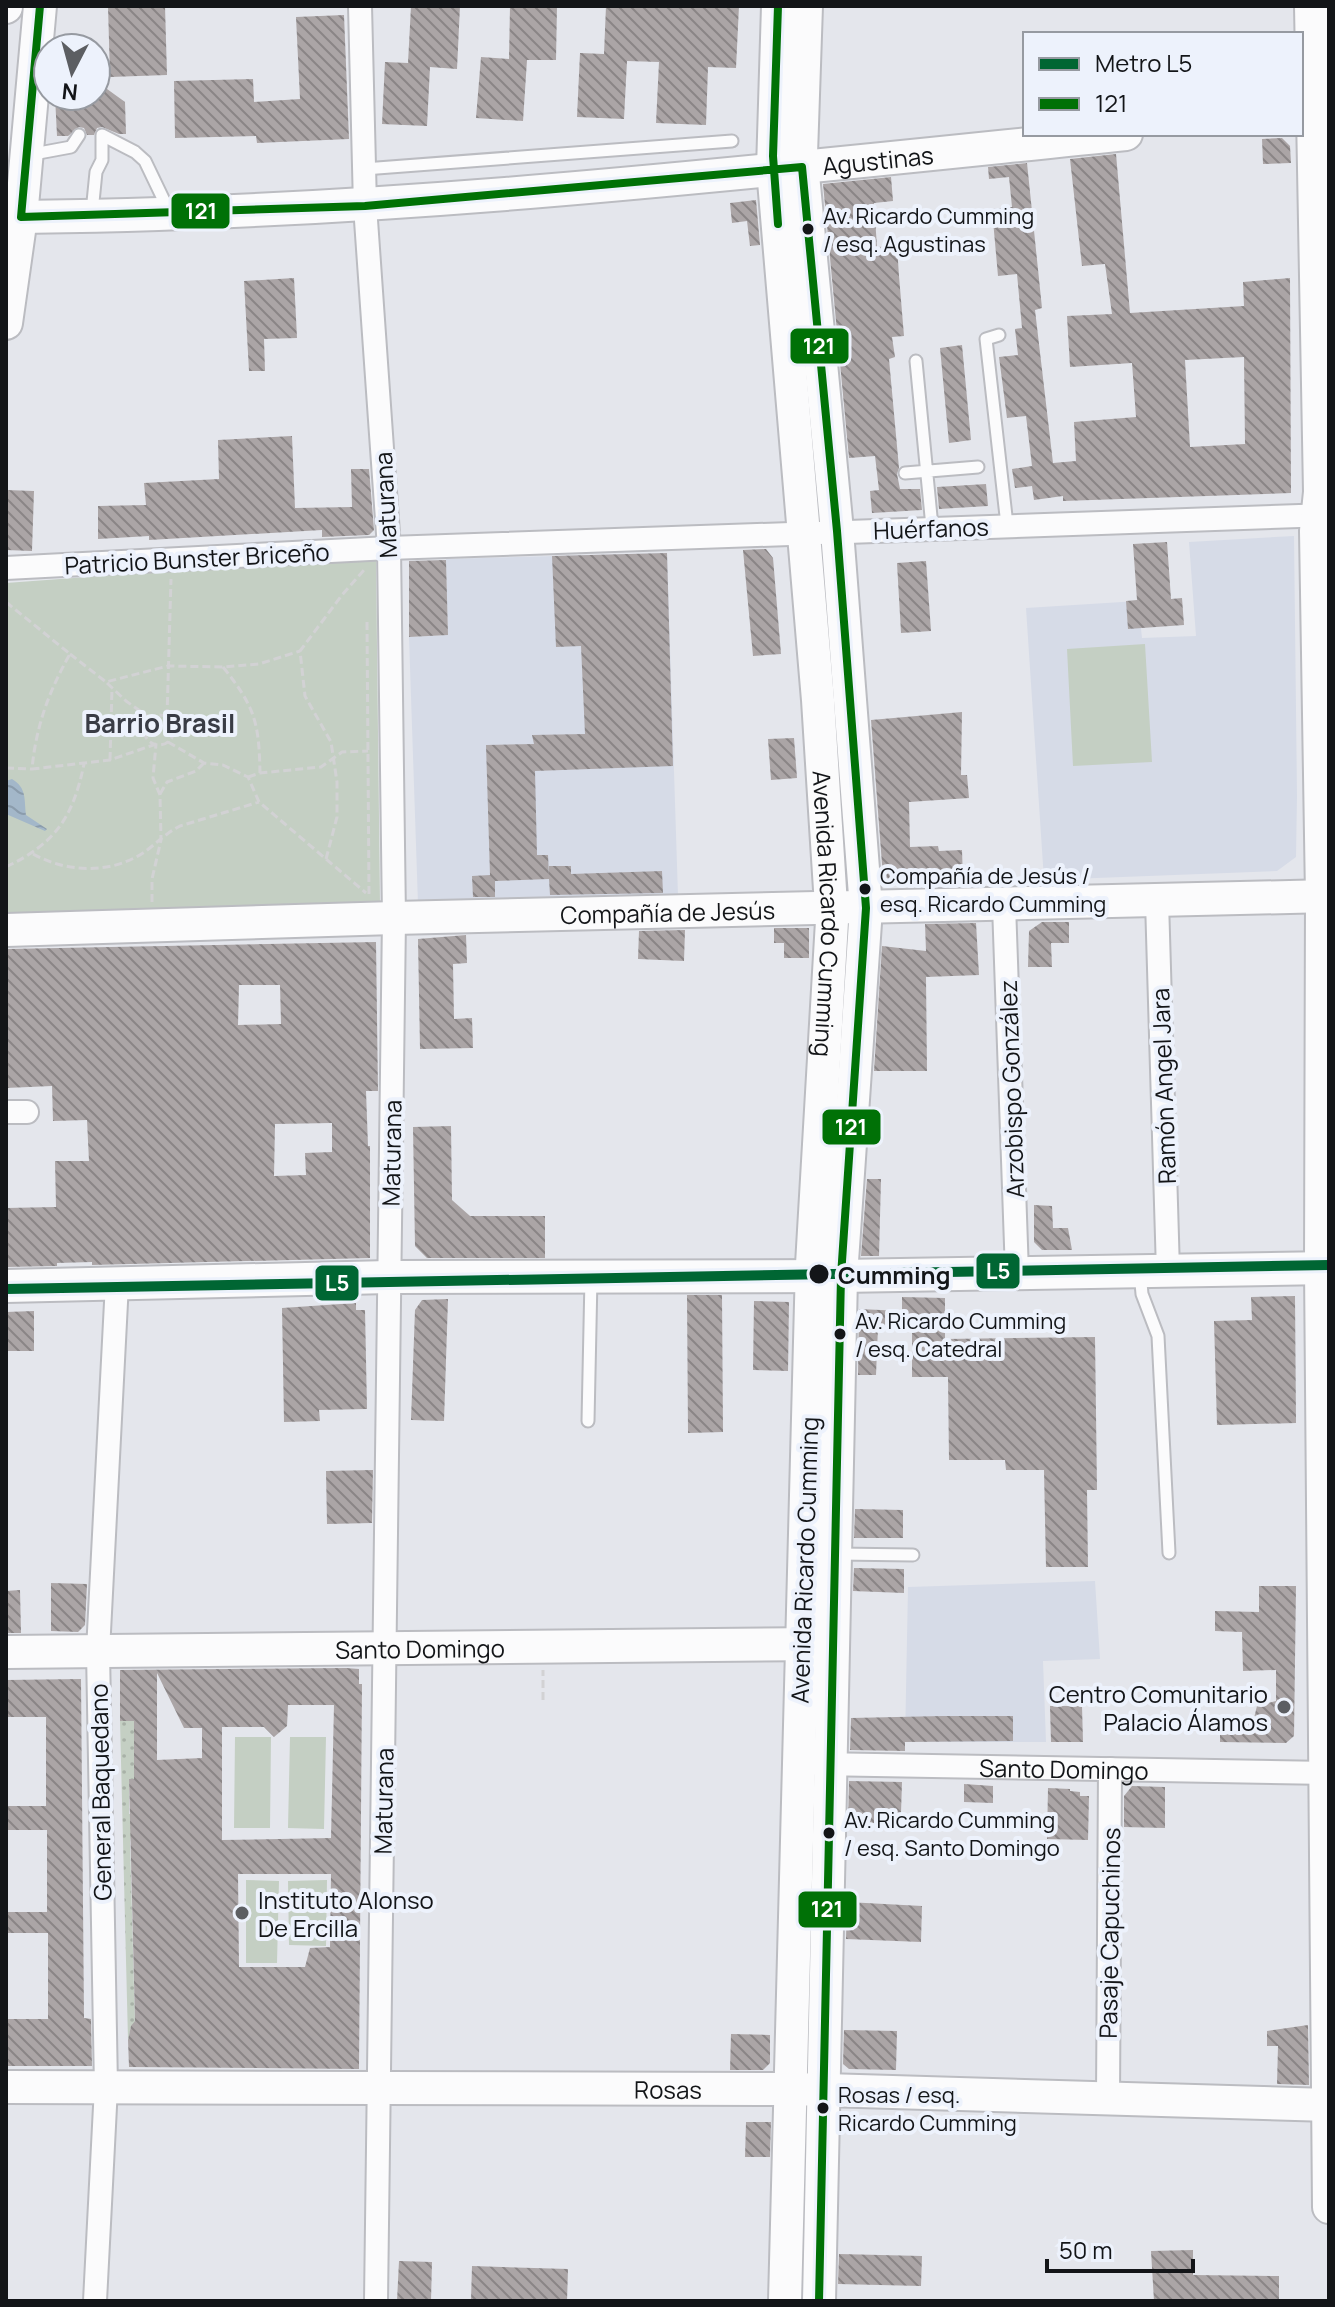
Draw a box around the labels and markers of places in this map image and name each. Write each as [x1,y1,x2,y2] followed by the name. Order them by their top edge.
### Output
[823,201,1034,259] place label: Av. Ricardo Cumming / esq. Agustinas
[800,221,816,237] marker: Av. Ricardo Cumming / esq. Agustinas
[880,861,1106,919] place label: Compañía de Jesús / esq. Ricardo Cumming
[857,881,873,897] marker: Compañía de Jesús / esq. Ricardo Cumming
[838,1258,950,1291] place label: Cumming
[807,1262,831,1286] marker: Cumming
[855,1306,1066,1364] place label: Av. Ricardo Cumming / esq. Catedral
[832,1326,848,1342] marker: Av. Ricardo Cumming / esq. Catedral
[1049,1677,1268,1738] place label: Centro Comunitario Palacio Álamos
[1275,1698,1293,1716] marker: Centro Comunitario Palacio Álamos
[844,1805,1060,1863] place label: Av. Ricardo Cumming / esq. Santo Domingo
[821,1825,837,1841] marker: Av. Ricardo Cumming / esq. Santo Domingo
[258,1883,434,1944] place label: Instituto Alonso De Ercilla
[233,1904,251,1922] marker: Instituto Alonso De Ercilla
[838,2080,1017,2138] place label: Rosas / esq. Ricardo Cumming
[815,2100,831,2116] marker: Rosas / esq. Ricardo Cumming

